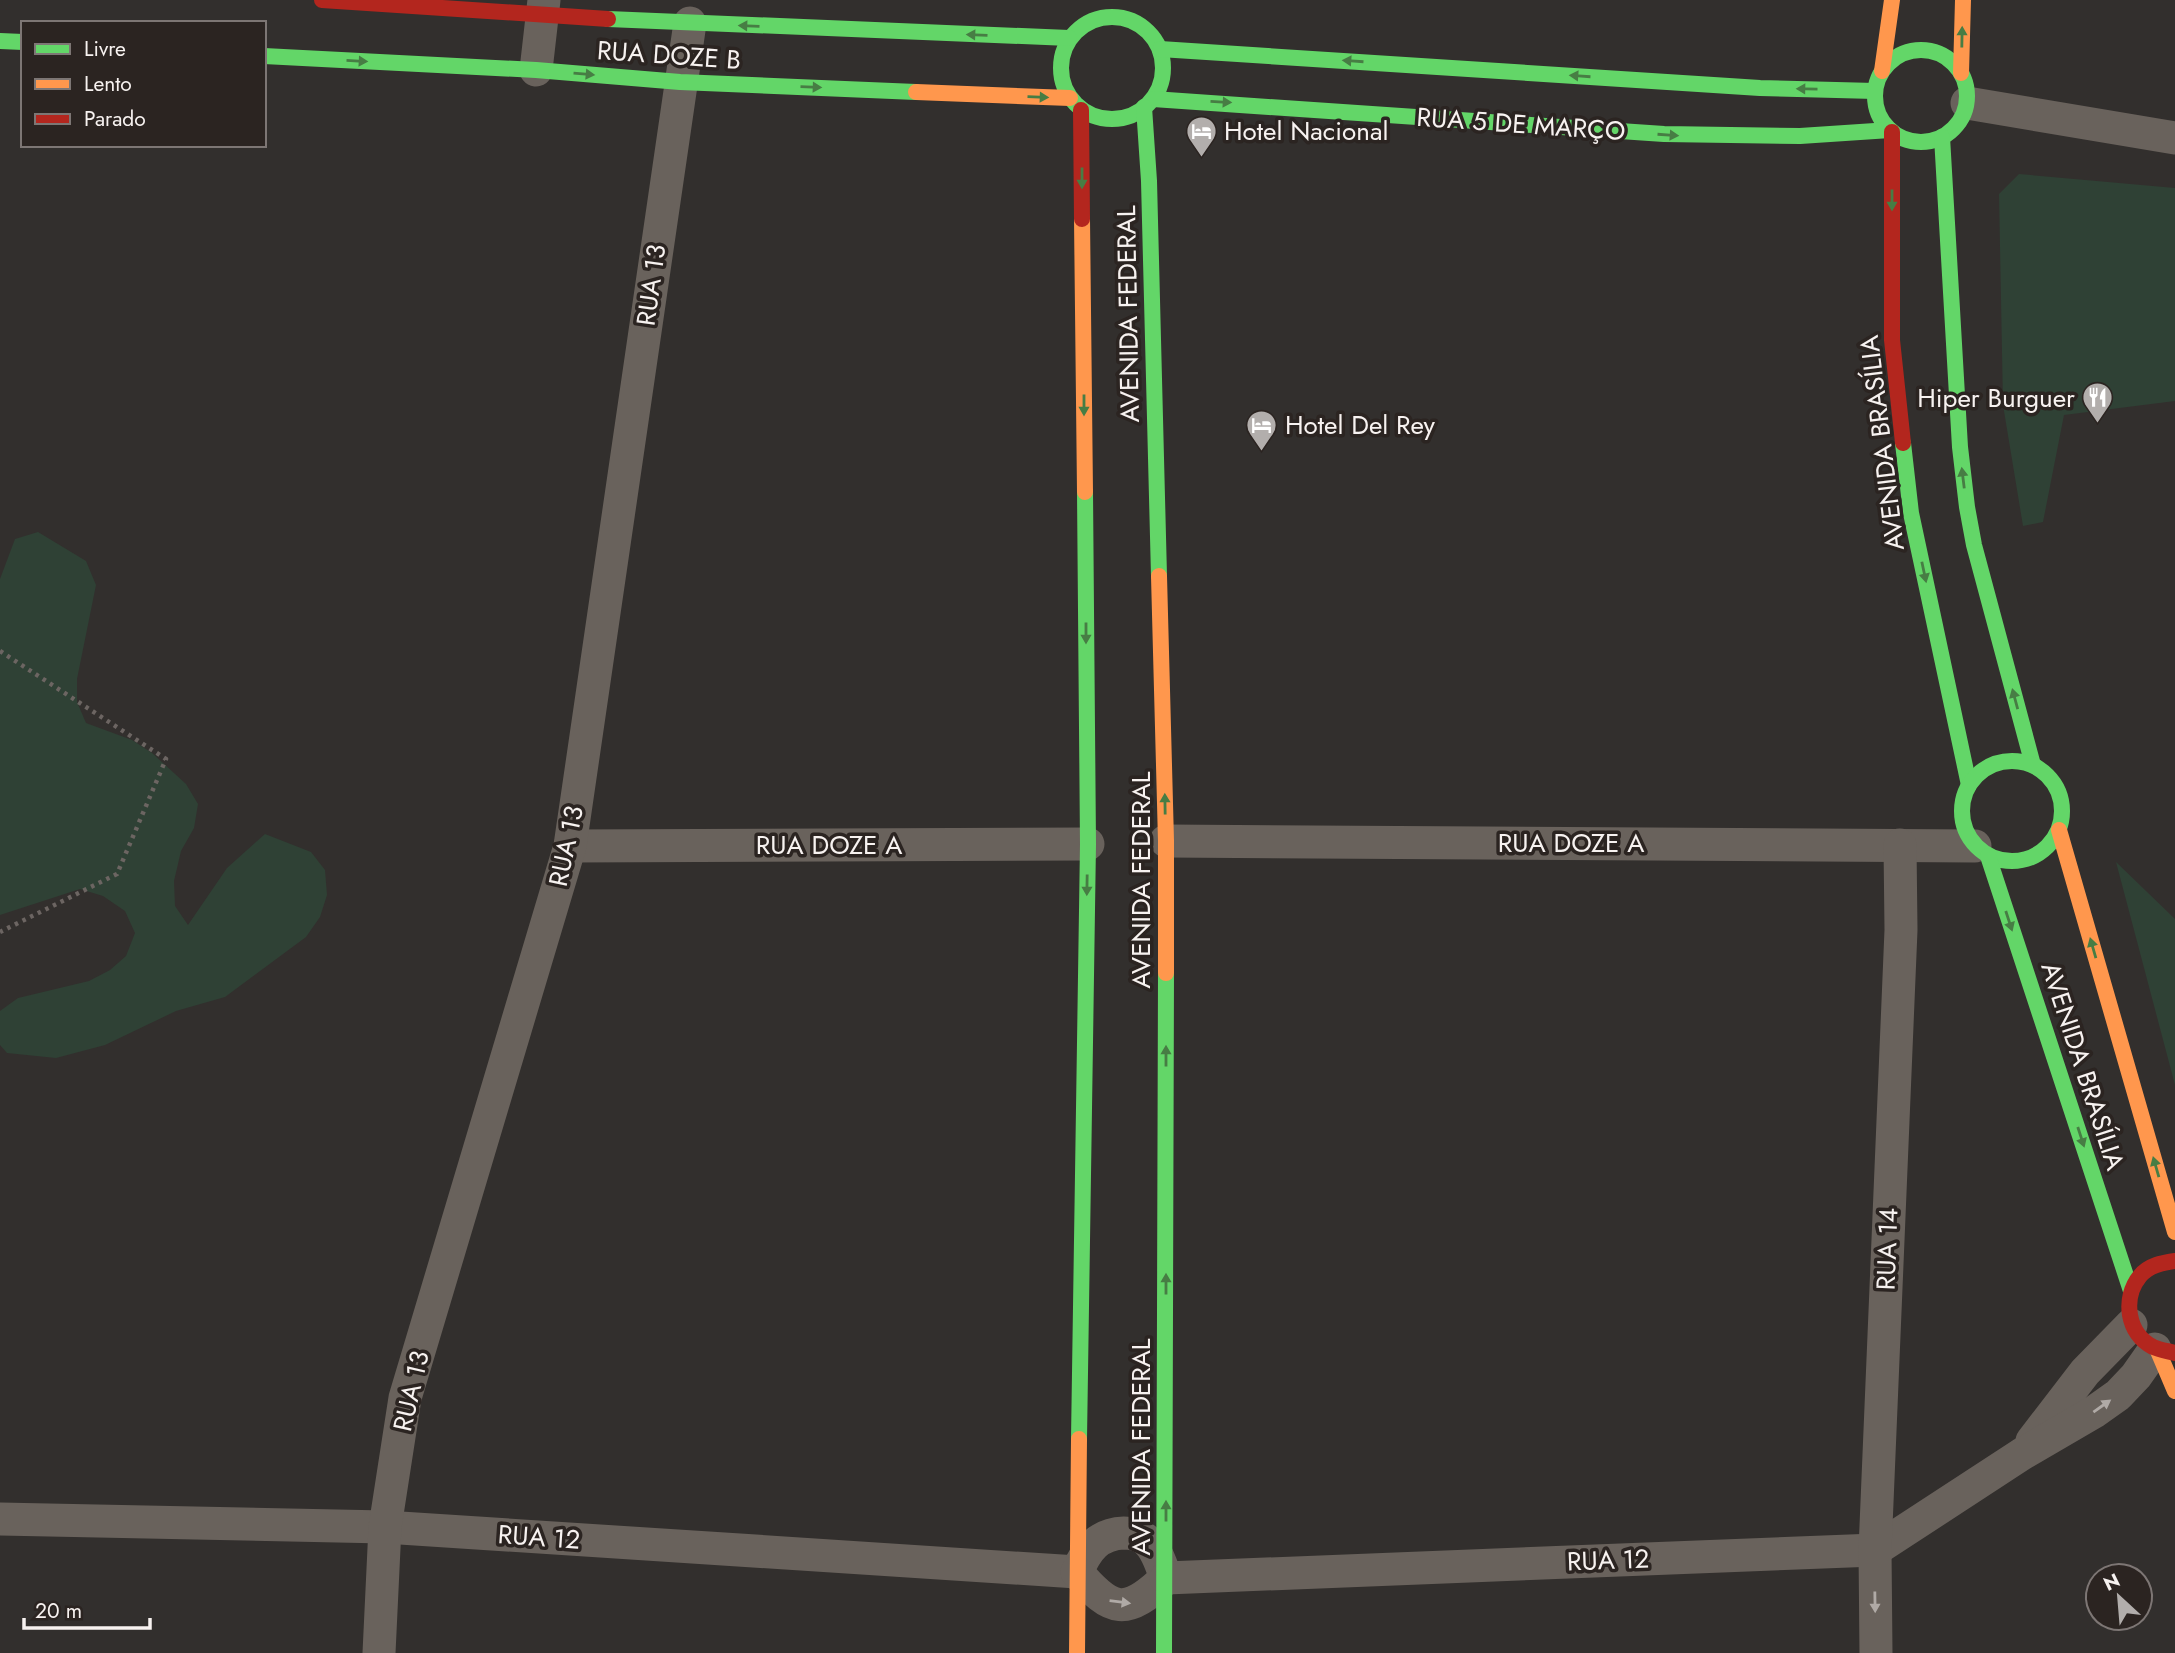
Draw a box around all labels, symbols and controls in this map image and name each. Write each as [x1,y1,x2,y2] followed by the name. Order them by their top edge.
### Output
[738,20,760,31] one-way arrow
[21,21,266,147] legend
[1956,25,1967,47] one-way arrow
[965,29,987,40] one-way arrow
[596,31,742,79] street label: RUA DOZE B
[84,34,126,64] text: Livre
[346,55,368,66] one-way arrow
[1342,55,1364,66] one-way arrow
[84,69,132,99] text: Lento
[573,69,595,80] one-way arrow
[1569,70,1591,81] one-way arrow
[800,82,822,93] one-way arrow
[1796,83,1818,95] one-way arrow
[1028,92,1050,103] one-way arrow
[1210,97,1232,108] one-way arrow
[1415,98,1627,150] street label: RUA 5 DE MARÇO
[84,104,146,134] text: Parado
[1224,112,1388,150] place label: Hotel Nacional
[1184,114,1218,158] hotel icon: Hotel Nacional
[1657,130,1679,141] one-way arrow
[1076,167,1088,189] one-way arrow
[1886,190,1898,212] one-way arrow
[1107,205,1149,423] street label: AVENIDA FEDERAL
[626,242,676,328] street label: RUA 13
[1850,332,1914,553] street label: AVENIDA BRASÍLIA
[1917,379,2075,417] place label: Hiper Burguer
[2081,381,2115,425] restaurant icon: Hiper Burguer
[1078,395,1090,417] one-way arrow
[1285,406,1436,444] place label: Hotel Del Rey
[1245,408,1279,452] hotel icon: Hotel Del Rey
[1958,467,1969,489] one-way arrow
[1918,561,1929,583] one-way arrow
[1080,622,1092,644] one-way arrow
[2009,688,2020,710] one-way arrow
[1122,771,1160,989] street label: AVENIDA FEDERAL
[1160,793,1171,815] one-way arrow
[539,802,593,890] street label: RUA 13
[1498,824,1645,862] street label: RUA DOZE A
[756,826,903,864] street label: RUA DOZE A
[1081,874,1093,896] one-way arrow
[2004,910,2015,931] one-way arrow
[2087,937,2098,959] one-way arrow
[2031,957,2135,1176] street label: AVENIDA BRASÍLIA
[1160,1045,1172,1067] one-way arrow
[2076,1126,2086,1147] one-way arrow
[2150,1156,2161,1178] one-way arrow
[1867,1207,1907,1291] street label: RUA 14
[1160,1273,1172,1295] one-way arrow
[1122,1338,1160,1556] street label: AVENIDA FEDERAL
[383,1347,439,1435] street label: RUA 13
[2093,1400,2111,1414] one-way arrow
[1160,1500,1172,1522] one-way arrow
[497,1515,581,1559] street label: RUA 12
[1566,1540,1650,1580] street label: RUA 12
[2084,1562,2154,1632] north arrow
[2099,1567,2124,1598] text: N
[24,1586,150,1630] scale bar
[1870,1591,1881,1613] one-way arrow
[35,1596,82,1626] text: 20 m
[1109,1597,1131,1608] one-way arrow

